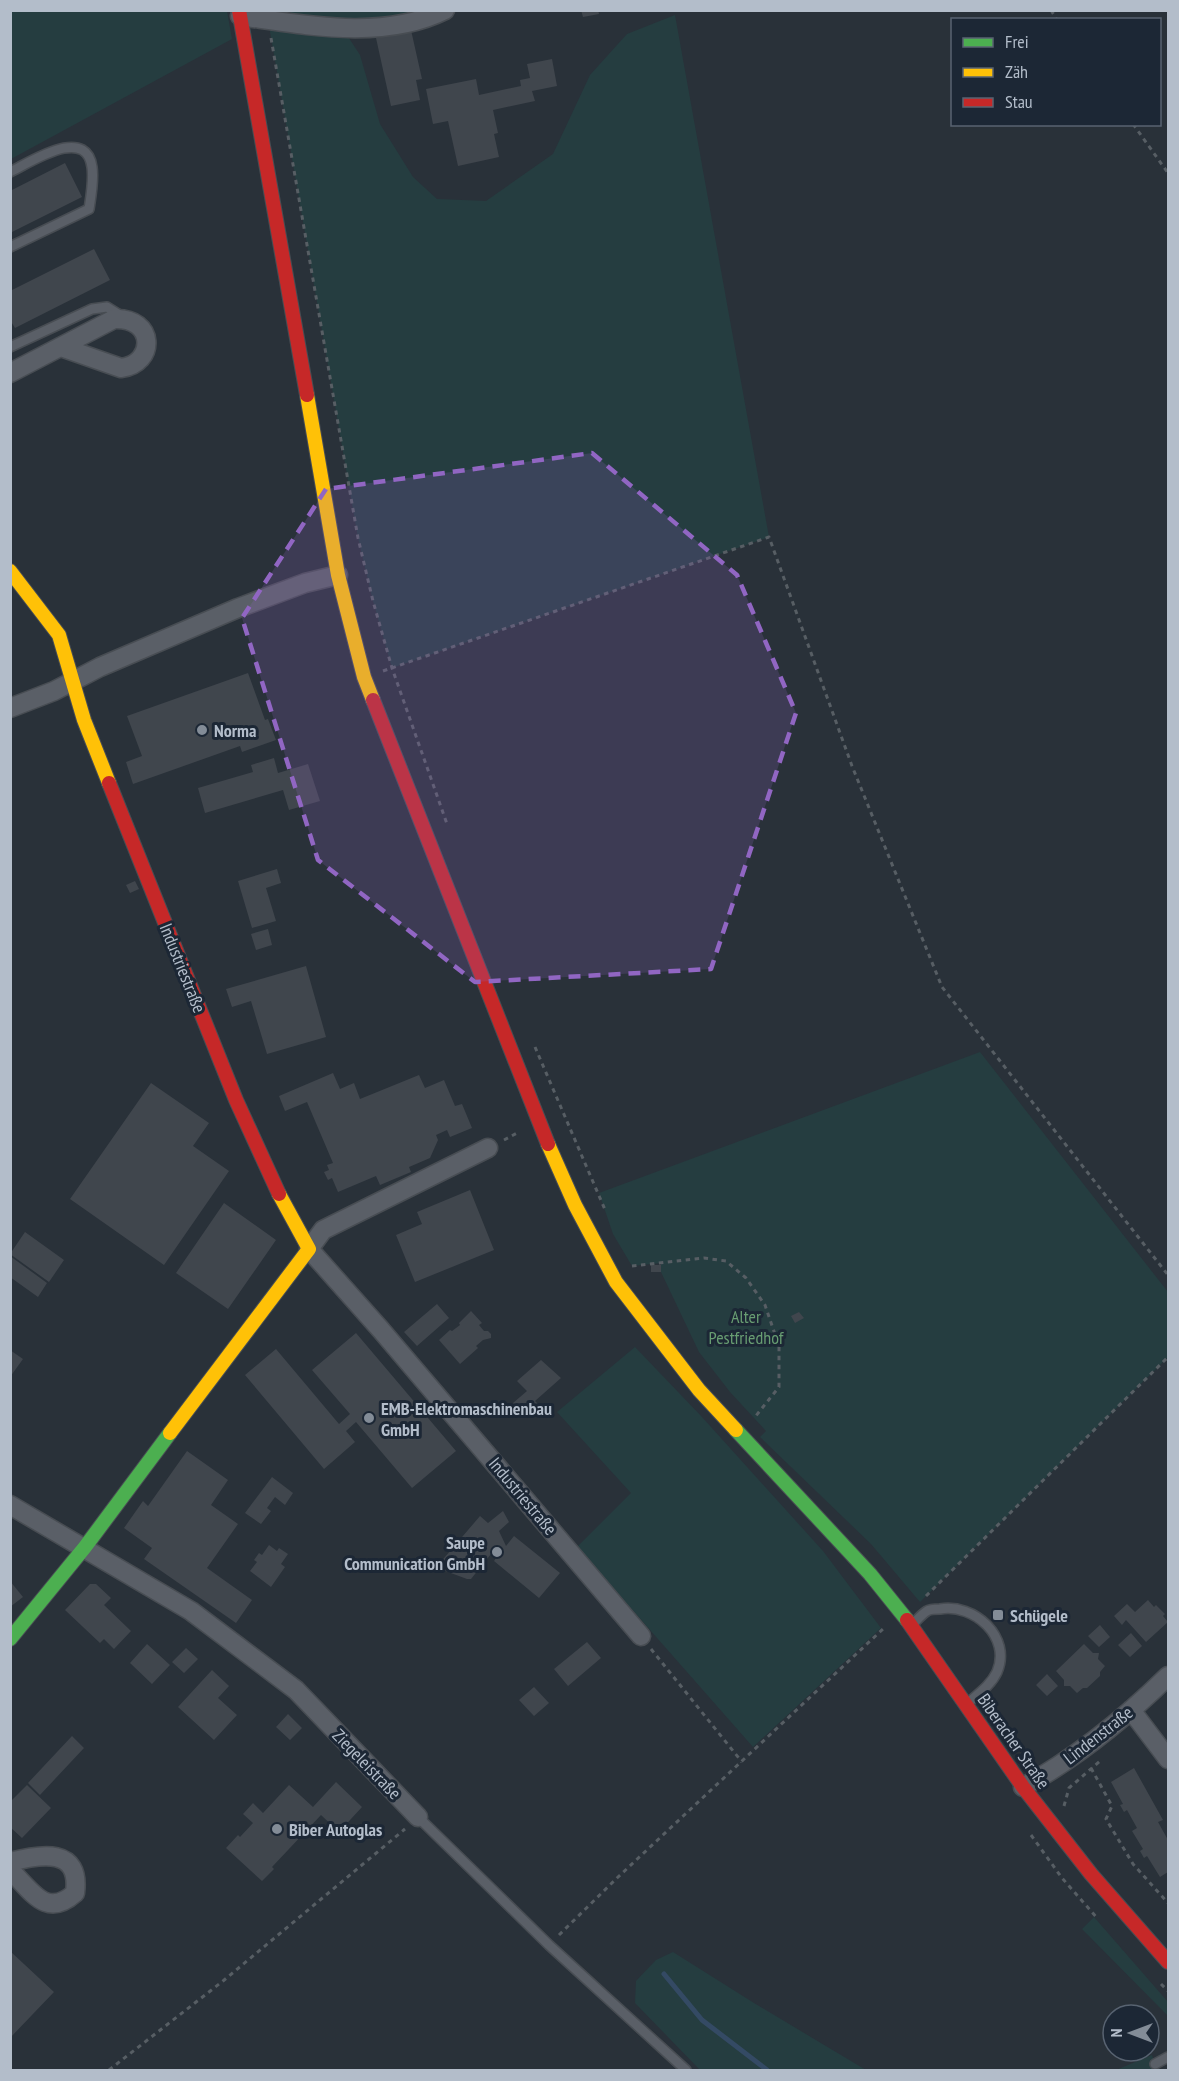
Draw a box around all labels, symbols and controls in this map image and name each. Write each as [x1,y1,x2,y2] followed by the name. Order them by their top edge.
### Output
[951,18,1161,126] legend
[1005,30,1029,53] text: Frei
[1005,60,1028,83] text: Zäh
[1005,90,1033,113] text: Stau
[214,719,256,742] place label: Norma
[195,723,209,737] marker: Norma
[155,920,211,1016] street label: Industriestraße
[709,1305,785,1349] park label: Alter Pestfriedhof
[381,1397,552,1441] place label: EMB-Elektromaschinenbau GmbH
[362,1411,376,1425] marker: EMB-Elektromaschinenbau GmbH
[484,1452,562,1540] street label: Industriestraße
[344,1531,485,1575] place label: Saupe Communication GmbH
[490,1545,504,1559] marker: Saupe Communication GmbH
[1010,1604,1068,1627] place label: Schügele
[991,1608,1005,1622] marker: Schügele
[973,1689,1055,1793] street label: Biberacher Straße
[1059,1701,1137,1769] street label: Lindenstraße
[328,1724,406,1804] street label: Ziegeleistraße
[289,1818,382,1841] place label: Biber Autoglas
[270,1822,284,1836] marker: Biber Autoglas
[1101,2003,1161,2063] north arrow
[1106,2029,1126,2037] text: N

